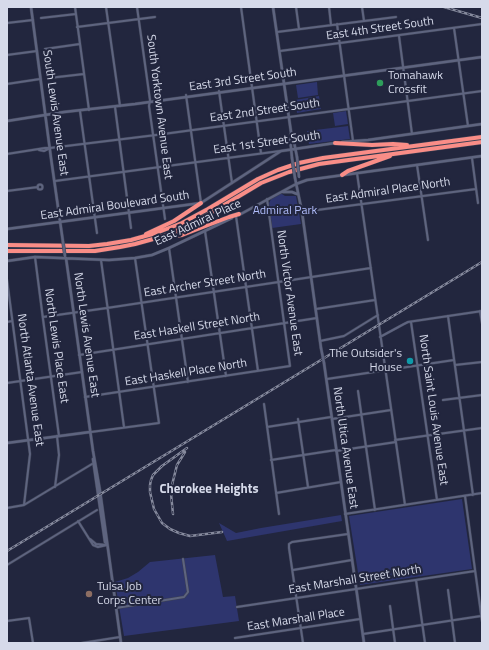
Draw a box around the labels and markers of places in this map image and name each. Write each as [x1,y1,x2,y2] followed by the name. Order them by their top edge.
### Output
[388,69,443,97] place label: Tomahawk Crossfit
[375,78,385,88] marker: Tomahawk Crossfit
[329,347,402,375] place label: The Outsider's House
[405,356,415,366] marker: The Outsider's House
[97,580,162,608] place label: Tulsa Job Corps Center
[84,589,94,599] marker: Tulsa Job Corps Center

